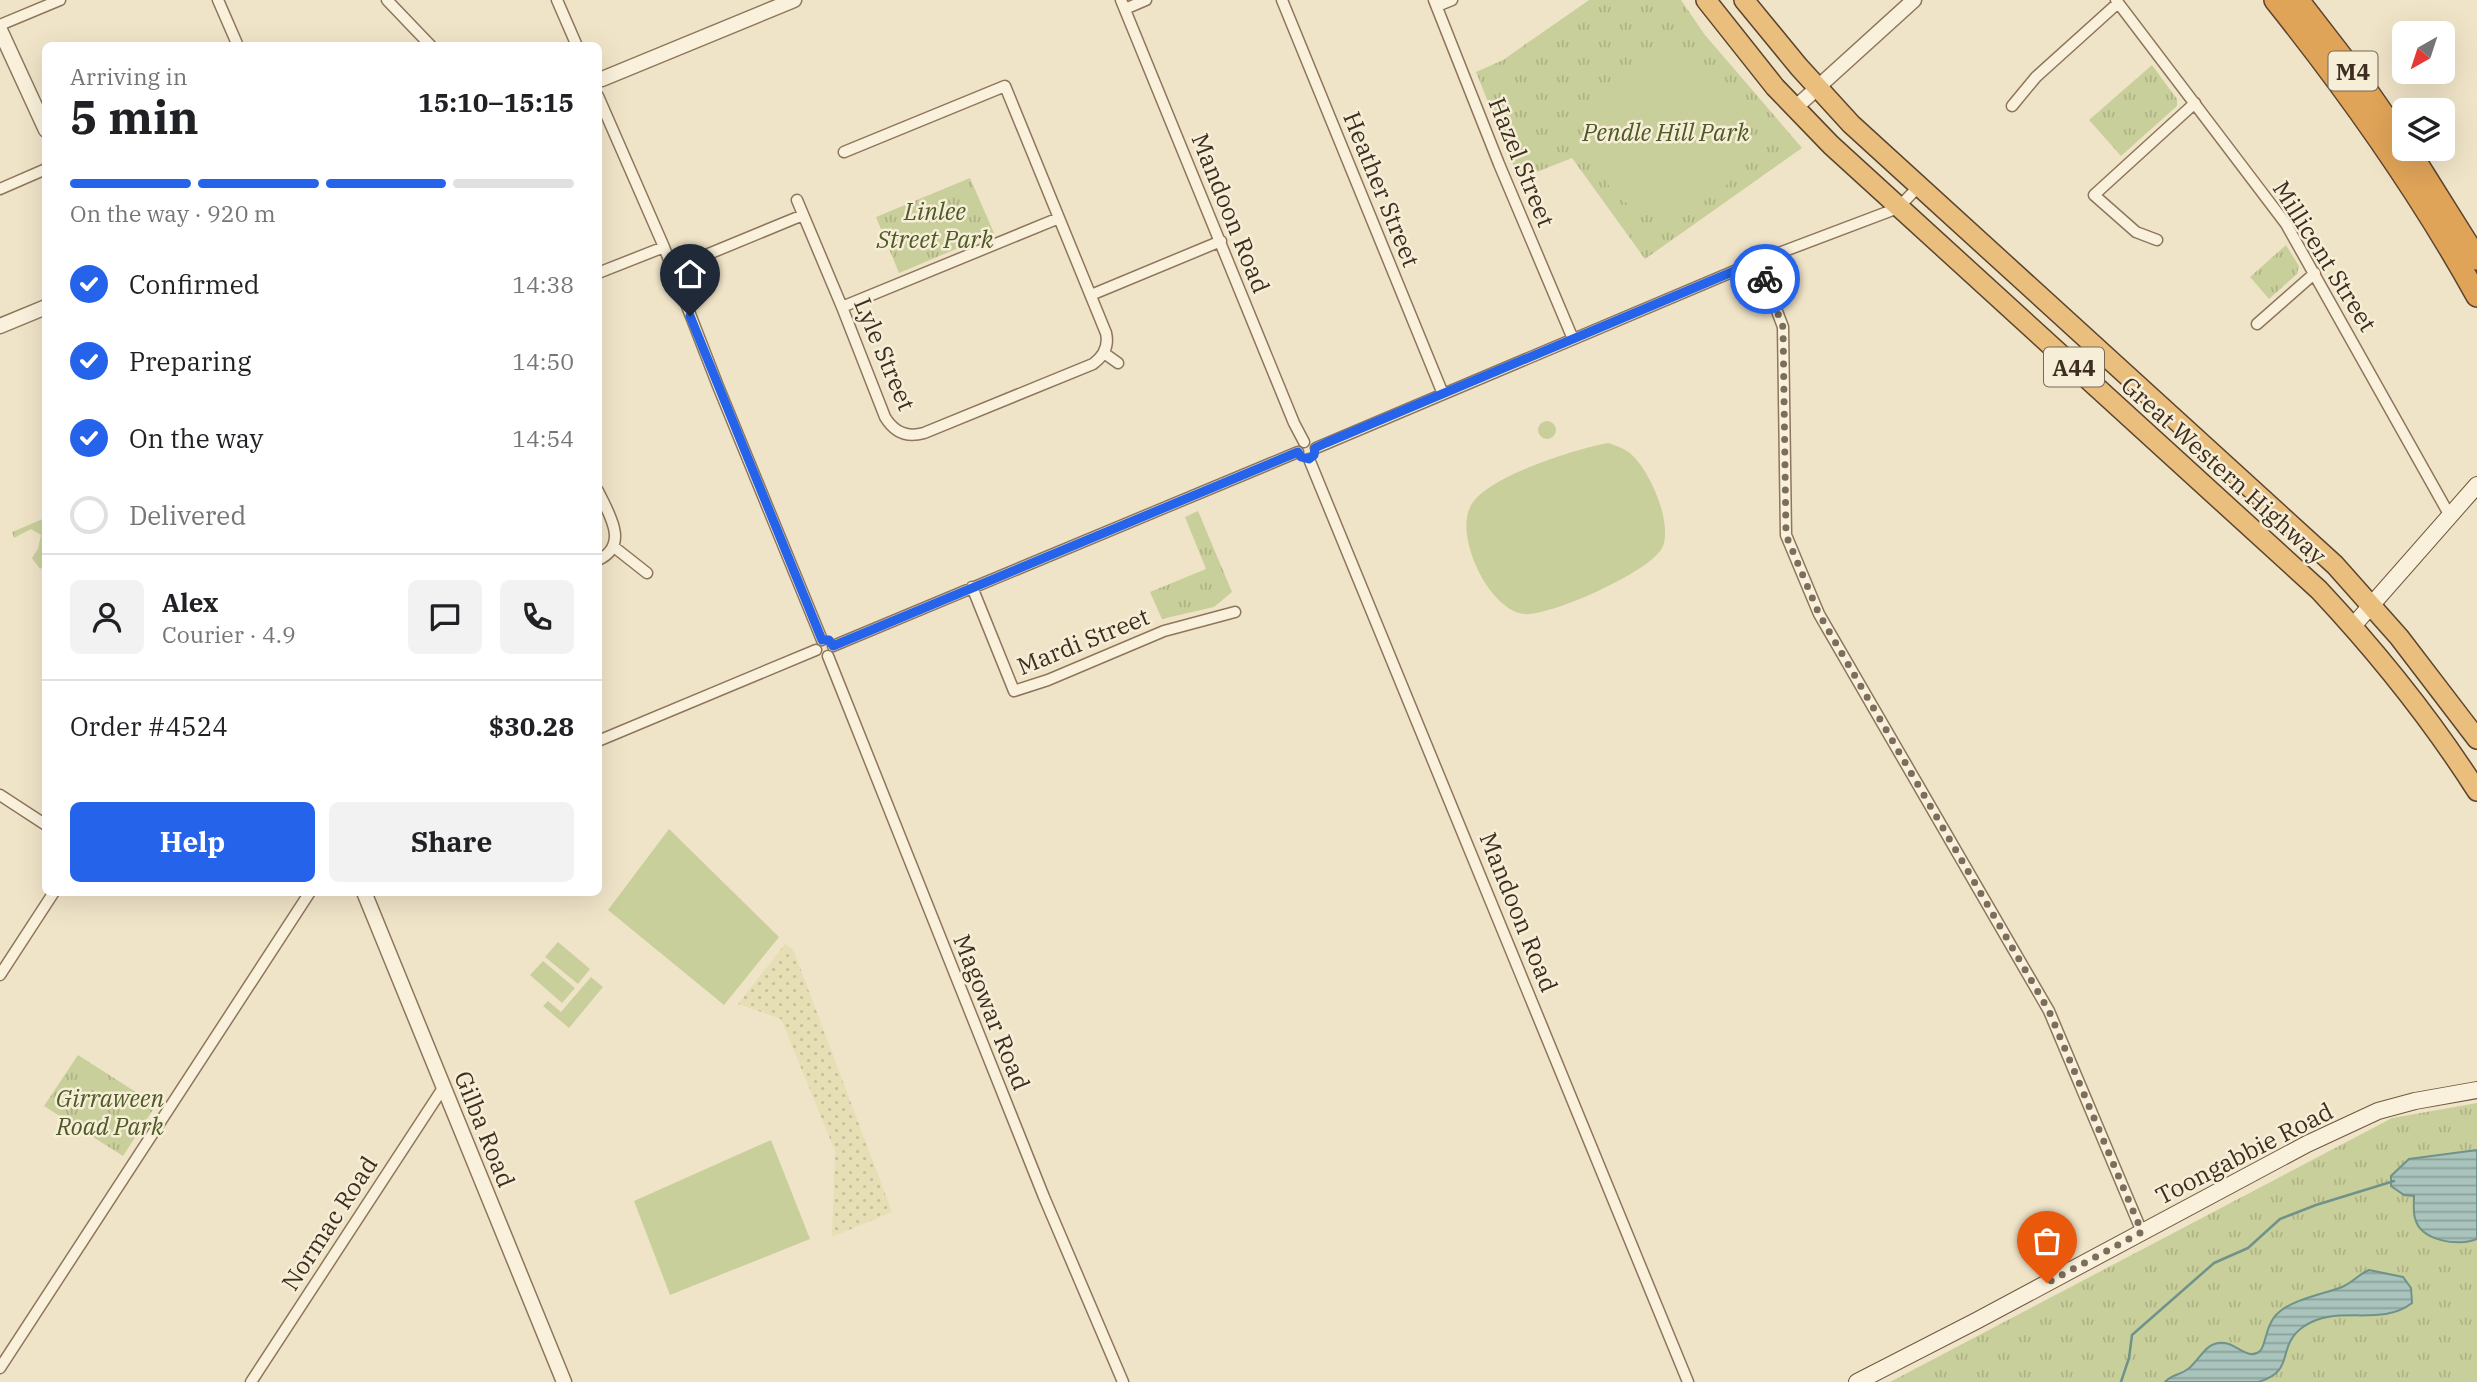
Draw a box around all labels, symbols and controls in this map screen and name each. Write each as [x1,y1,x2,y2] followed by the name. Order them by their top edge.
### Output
[2392,21,2455,84] north arrow
[2392,21,2455,161] map controls
[2328,52,2378,90] road number: M4
[70,61,187,91] text: Arriving in
[418,85,574,119] text: 15:10–15:15
[70,87,199,147] text: 5 min
[1482,92,1562,232] street label: Hazel Street
[2392,98,2455,161] button: layers
[1336,107,1428,271] street label: Heather Street
[1582,116,1750,148] park label: Pendle Hill Park
[1184,128,1278,298] street label: Mandoon Road
[2266,174,2384,338] street label: Millicent Street
[876,195,994,255] park label: Linlee Street Park
[70,198,276,228] text: On the way · 920 m
[660,244,720,316] pin
[1730,244,1800,314] courier
[671,255,709,293] icon: home
[1746,260,1784,298] icon: bike
[70,265,108,303] icon: check
[129,267,260,301] text: Confirmed
[512,269,574,299] text: 14:38
[847,293,923,415] street label: Lyle Street
[70,342,108,380] icon: check
[129,344,251,378] text: Preparing
[512,346,574,376] text: 14:50
[2044,348,2104,386] road number: A44
[2115,369,2334,571] street label: Great Western Highway
[70,419,108,457] icon: check
[129,421,263,455] text: On the way
[512,423,574,453] text: 14:54
[129,498,246,532] text: Delivered
[70,580,144,654] button: person
[408,580,482,654] button: chat
[500,580,574,654] button: phone
[162,585,218,619] text: Alex
[1012,600,1154,682] street label: Mardi Street
[162,619,296,649] text: Courier · 4.9
[70,709,228,743] text: Order #4524
[489,709,574,743] text: $30.28
[70,802,315,882] button: Help
[329,802,574,882] button: Share
[1472,827,1566,997] street label: Mandoon Road
[946,929,1038,1095] street label: Magowar Road
[447,1066,523,1192] street label: Gilba Road
[55,1082,164,1142] park label: Girraween Road Park
[2150,1094,2338,1212] street label: Toongabbie Road
[274,1150,384,1296] street label: Normac Road
[2017,1211,2077,1283] pin
[2028,1222,2066,1260] icon: bag

